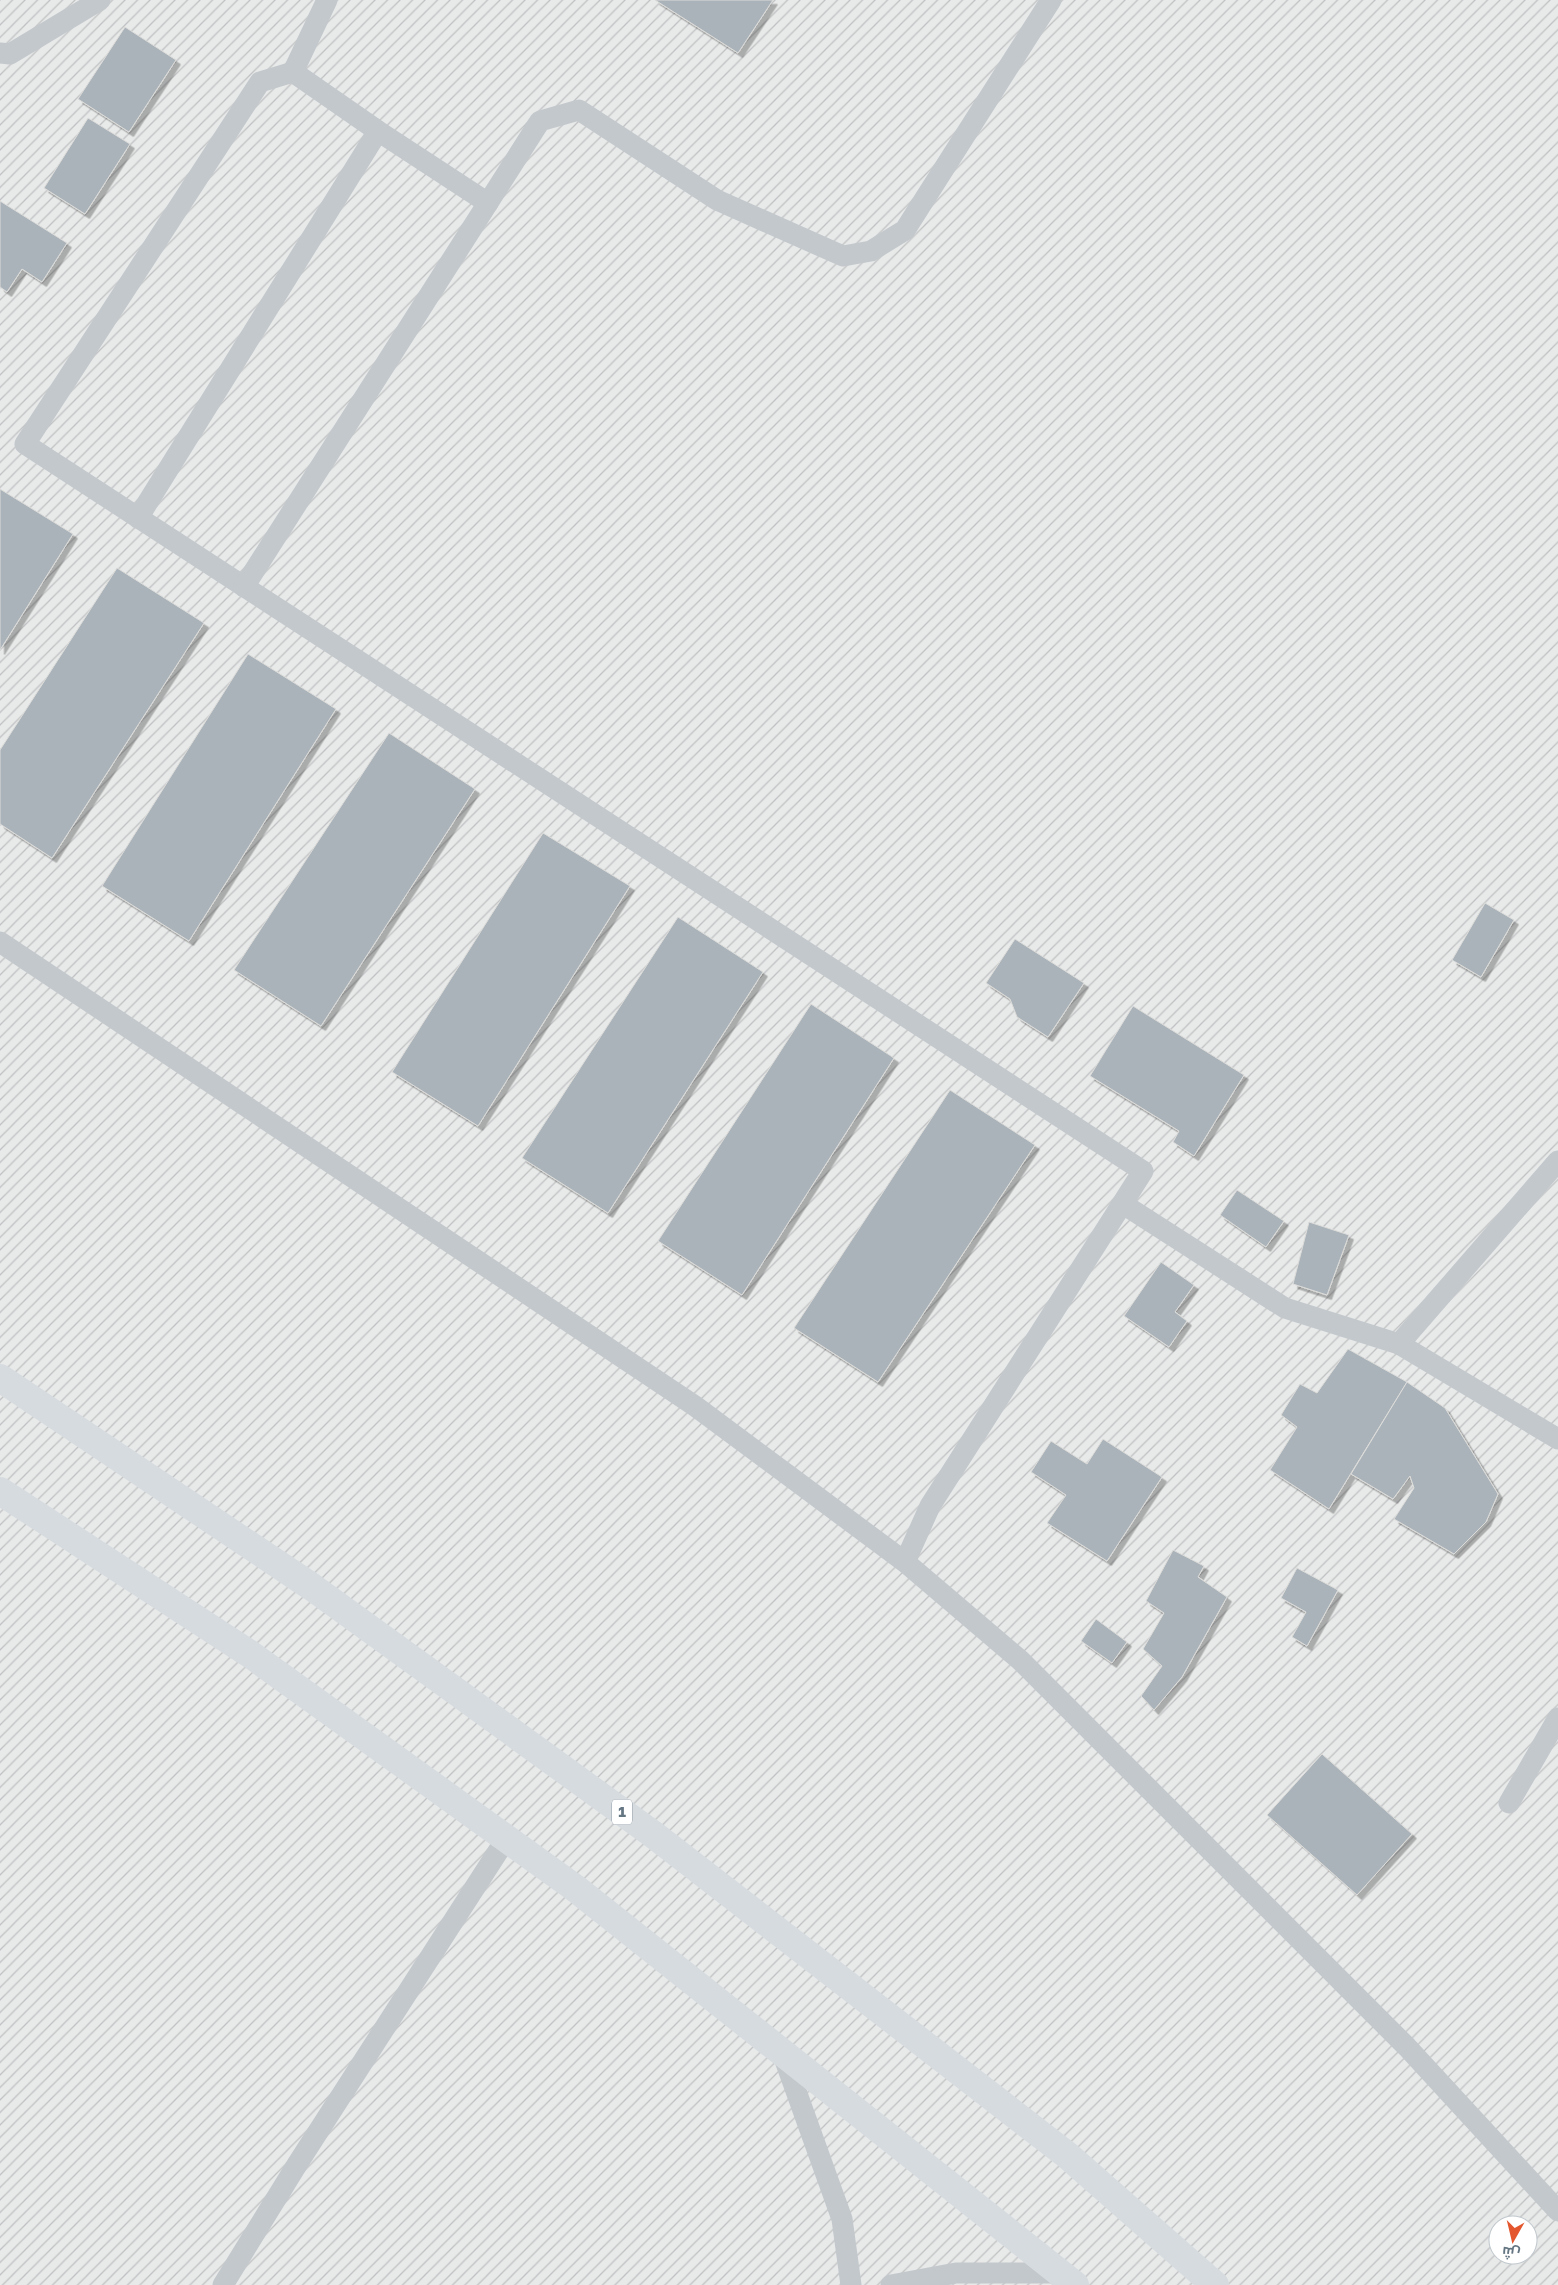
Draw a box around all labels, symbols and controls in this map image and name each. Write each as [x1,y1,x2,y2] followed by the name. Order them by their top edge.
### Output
[612,1800,632,1824] road number: 1
[1488,2215,1538,2265] north arrow
[1501,2243,1521,2263] text: ش

